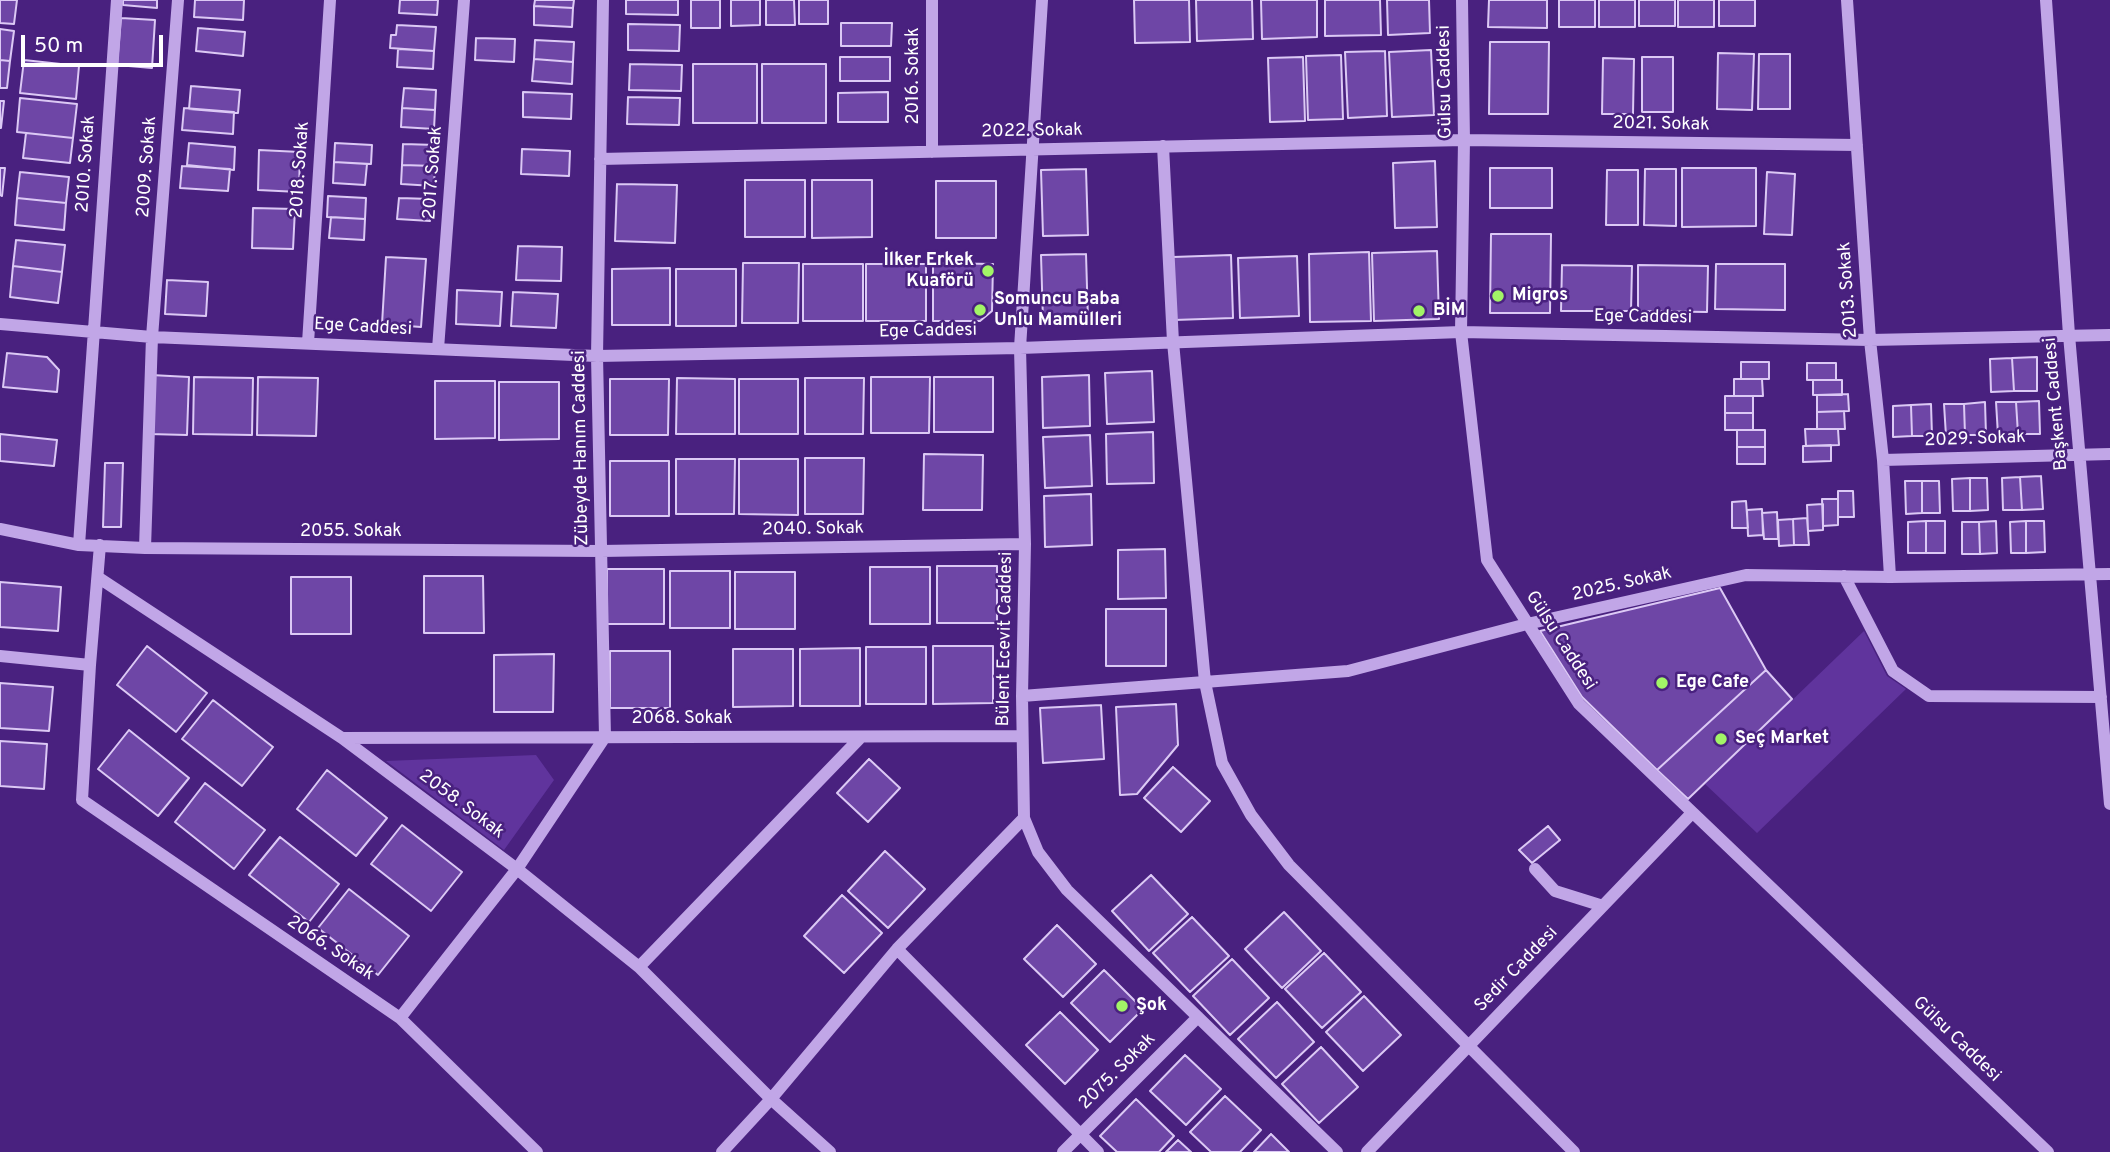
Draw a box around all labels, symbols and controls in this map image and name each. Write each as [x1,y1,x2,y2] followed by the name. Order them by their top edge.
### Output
[24,21,166,65] scale bar
[1434,25,1458,139] street label: Gülsu Caddesi
[903,28,925,124] street label: 2016. Sokak
[34,33,83,60] text: 50 m
[1612,113,1710,137] street label: 2021. Sokak
[73,114,101,214] street label: 2010. Sokak
[134,116,162,218] street label: 2009. Sokak
[981,120,1083,144] street label: 2022. Sokak
[287,121,315,219] street label: 2018. Sokak
[420,125,448,221] street label: 2017. Sokak
[1835,241,1863,339] street label: 2013. Sokak
[883,250,974,292] place label: İlker Erkek Kuaförü
[980,263,996,279] marker: İlker Erkek Kuaförü
[1512,285,1568,307] place label: Migros
[1490,288,1506,304] marker: Migros
[994,289,1122,332] place label: Somuncu Baba Unlu Mamülleri
[1433,300,1465,322] place label: BİM
[972,302,988,318] marker: Somuncu Baba Unlu Mamülleri
[1411,303,1427,319] marker: BİM
[1594,306,1692,330] street label: Ege Caddesi
[313,315,413,341] street label: Ege Caddesi
[879,320,977,344] street label: Ege Caddesi
[2040,336,2074,472] street label: Başkent Caddesi
[569,350,595,546] street label: Zübeyde Hanım Caddesi
[1924,427,2026,453] street label: 2029. Sokak
[762,518,864,542] street label: 2040. Sokak
[300,521,402,543] street label: 2055. Sokak
[994,551,1018,727] street label: Bülent Ecevit Caddesi
[1570,563,1674,607] street label: 2025. Sokak
[1520,587,1600,695] street label: Gülsu Caddesi
[1676,672,1749,694] place label: Ege Cafe
[1654,675,1670,691] marker: Ege Cafe
[631,708,733,730] street label: 2068. Sokak
[1735,728,1829,750] place label: Seç Market
[1713,731,1729,747] marker: Seç Market
[414,766,508,844] street label: 2058. Sokak
[282,912,378,986] street label: 2066. Sokak
[1471,923,1563,1017] street label: Sedir Caddesi
[1907,993,2005,1087] street label: Gülsu Caddesi
[1136,995,1167,1017] place label: Şok
[1114,998,1130,1014] marker: Şok
[1075,1029,1161,1115] street label: 2075. Sokak

